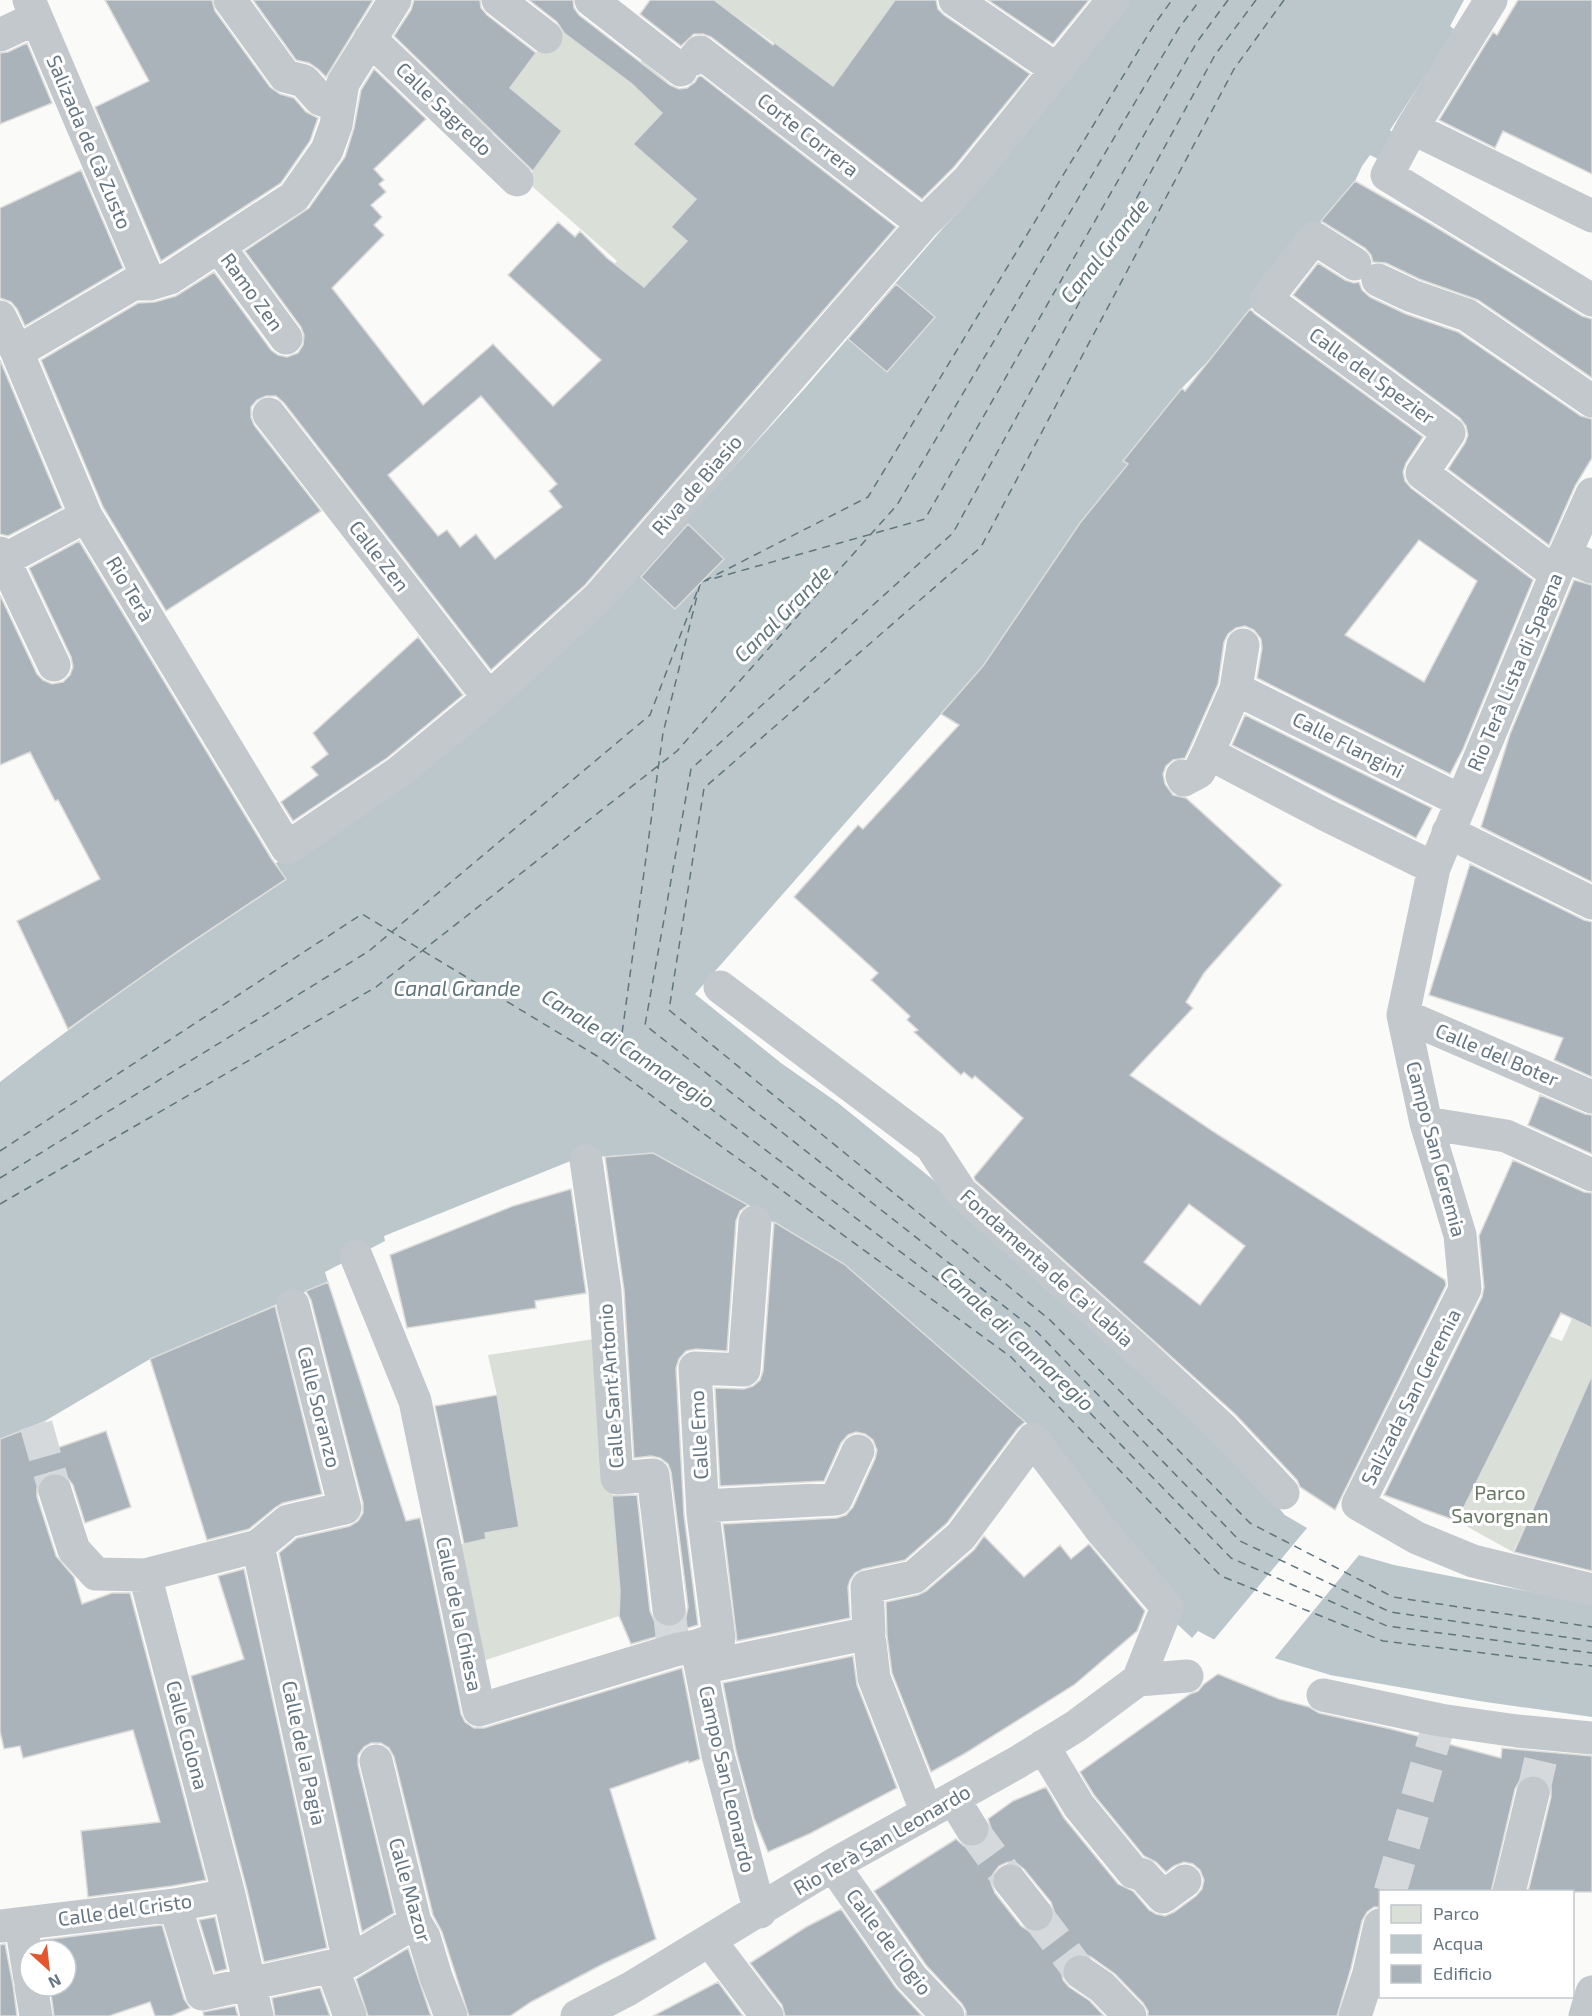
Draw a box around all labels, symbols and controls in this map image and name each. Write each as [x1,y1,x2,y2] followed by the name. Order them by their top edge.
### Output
[42,51,137,232] street label: Salizada de Cà Zusto
[392,57,498,160] street label: Calle Sagredo
[753,87,864,181] street label: Corte Correra
[1054,193,1154,307] water label: Canal Grande
[217,248,289,335] street label: Ramo Zen
[1305,322,1440,429] street label: Calle del Spezier
[646,429,746,539] street label: Riva de Biasio
[345,515,415,596] street label: Calle Zen
[102,552,160,625] street label: Rio Terà
[728,559,836,667] water label: Canal Grande
[1461,569,1567,774] street label: Rio Terà Lista di Spagna
[1289,706,1408,782] street label: Calle Flangini
[393,975,521,1000] water label: Canal Grande
[538,983,720,1113] water label: Canale di Cannaregio
[1432,1017,1563,1091] street label: Calle del Boter
[1402,1058,1472,1239] street label: Campo San Geremia
[956,1183,1139,1351] street label: Fondamenta de Ca' Labia
[936,1260,1100,1415] water label: Canale di Cannaregio
[592,1303,628,1469] street label: Calle Sant'Antonio
[1355,1304,1465,1489] street label: Salizada San Geremia
[293,1344,347,1470] street label: Calle Soranzo
[684,1390,712,1480] street label: Calle Emo
[1451,1480,1549,1527] park label: Parco Savorgnan
[432,1534,488,1693] street label: Calle de la Chiesa
[162,1677,214,1792] street label: Calle Colona
[278,1678,332,1827] street label: Calle de la Pagia
[695,1683,761,1875] street label: Campo San Leonardo
[789,1779,974,1900] street label: Rio Terà San Leonardo
[385,1835,437,1945] street label: Calle Mazor
[842,1884,938,1999] street label: Calle de l'Ogio
[56,1888,193,1930] street label: Calle del Cristo
[1379,1890,1574,1998] legend
[1433,1902,1479,1924] text: Parco
[1433,1932,1483,1954] text: Acqua
[18,1938,78,1998] north arrow
[1433,1962,1492,1984] text: Edificio
[46,1971,65,1993] text: N

